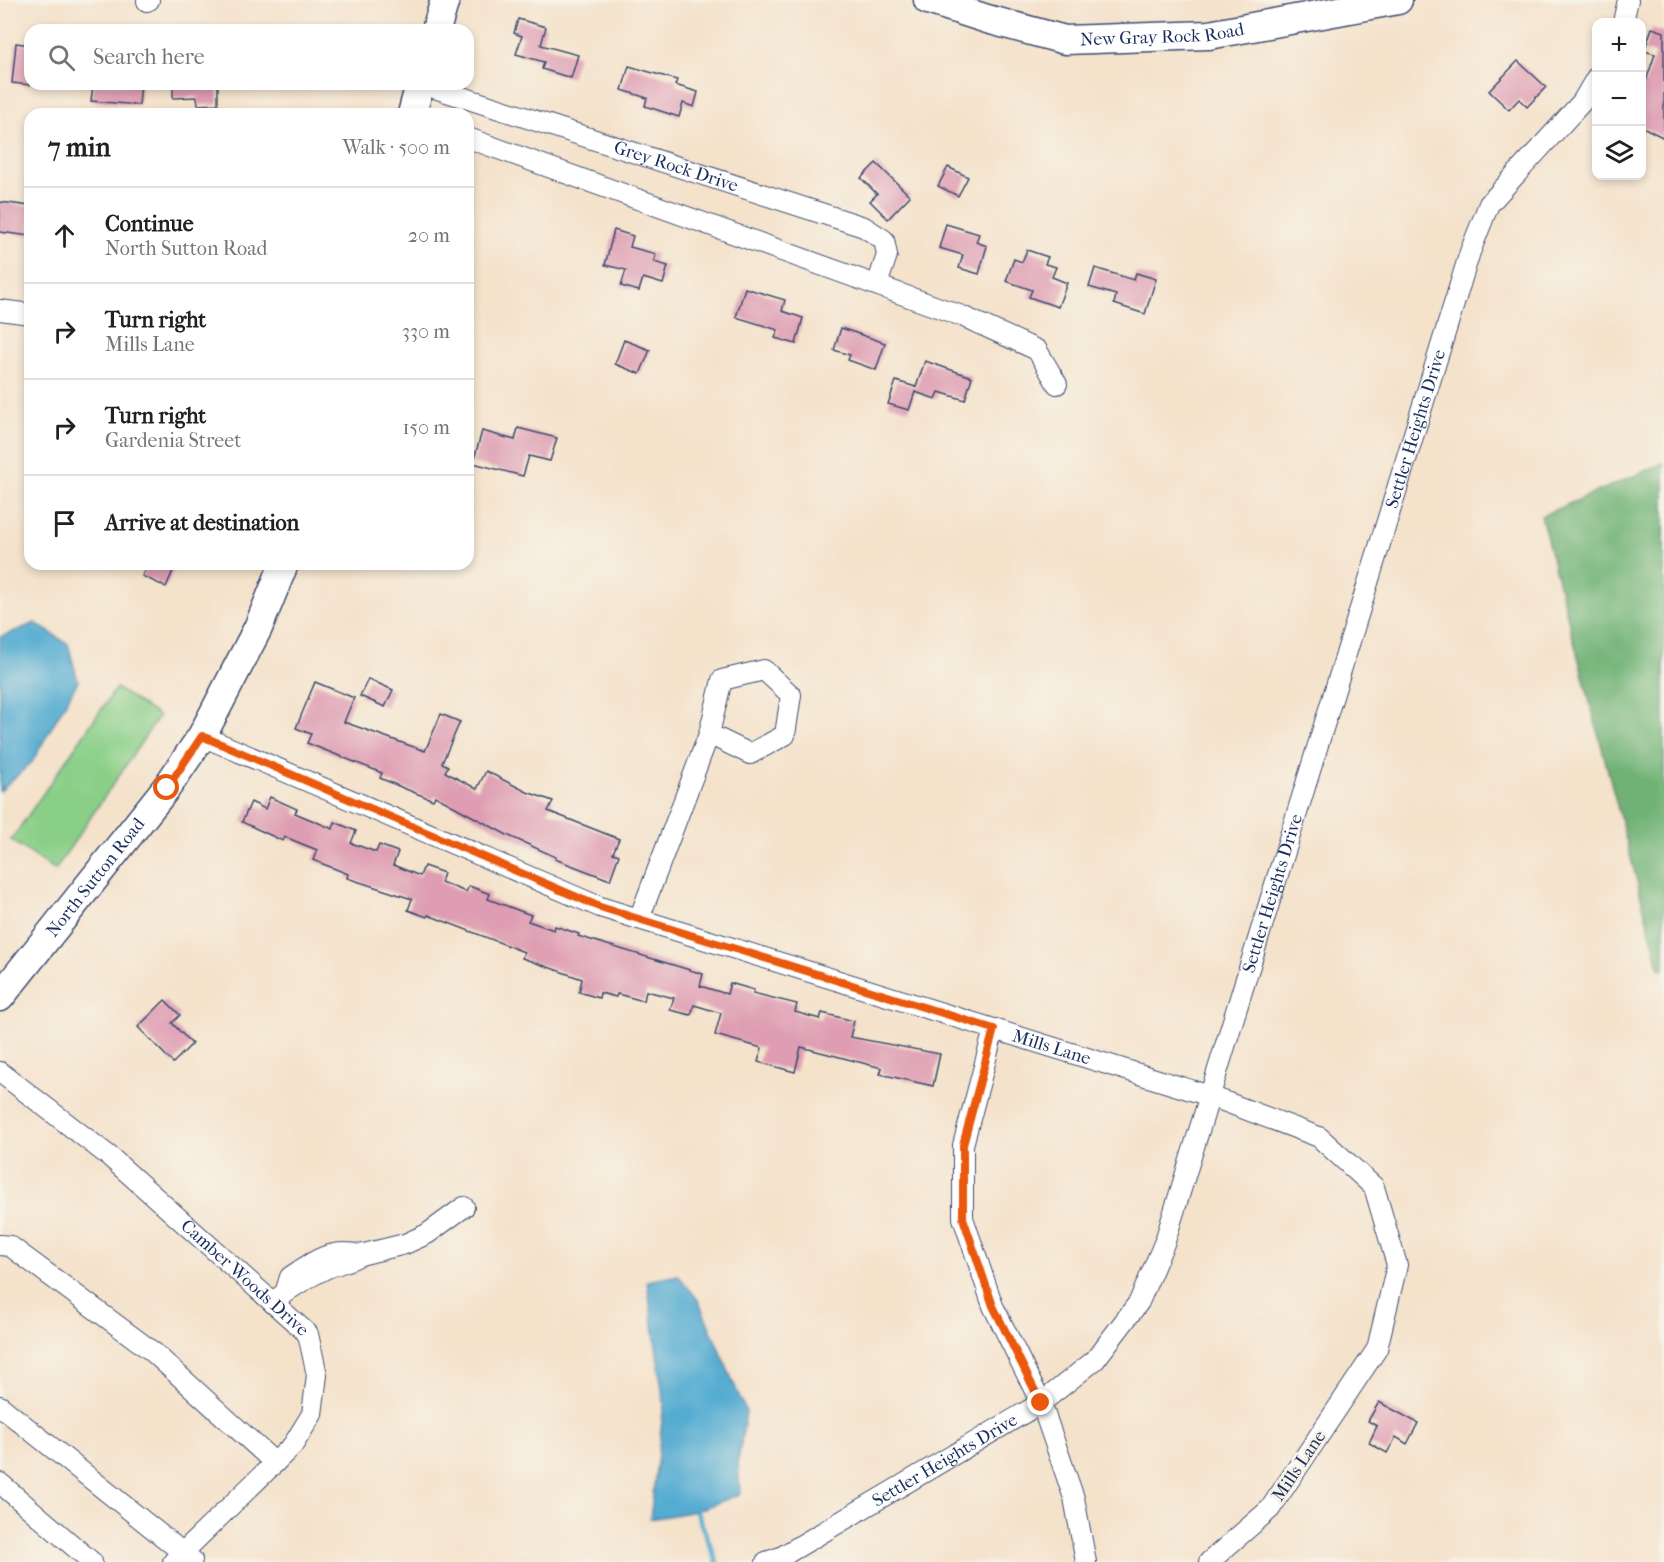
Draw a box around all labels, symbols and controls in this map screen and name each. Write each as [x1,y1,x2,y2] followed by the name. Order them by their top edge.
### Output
[1080,18,1246,50] street label: New Gray Rock Road
[1592,18,1646,180] map controls
[1592,18,1646,72] button: +
[24,24,474,90] search box
[45,41,78,74] icon: search
[93,44,205,70] text: Search here
[1592,72,1646,126] button: −
[1592,126,1646,180] button: layers
[48,132,111,163] text: 7 min
[342,136,450,159] text: Walk · 500 m
[611,136,741,196] street label: Grey Rock Drive
[105,211,194,237] text: Continue
[48,219,81,252] icon: ahead
[408,224,450,247] text: 20 m
[105,237,267,260] text: North Sutton Road
[105,307,206,333] text: Turn right
[48,315,81,348] icon: right
[402,320,450,343] text: 330 m
[105,333,195,356] text: Mills Lane
[1381,347,1450,511] street label: Settler Heights Drive
[105,403,206,429] text: Turn right
[48,411,81,444] icon: right
[402,416,450,439] text: 150 m
[105,429,241,452] text: Gardenia Street
[48,507,81,540] icon: arrive
[105,510,299,536] text: Arrive at destination
[153,774,179,800] route start
[1238,811,1307,975] street label: Settler Heights Drive
[42,813,149,941] street label: North Sutton Road
[1010,1025,1093,1069] street label: Mills Lane
[177,1215,313,1340] street label: Camber Woods Drive
[1027,1389,1053,1415] route end
[868,1409,1021,1511] street label: Settler Heights Drive
[1268,1427,1330,1505] street label: Mills Lane

